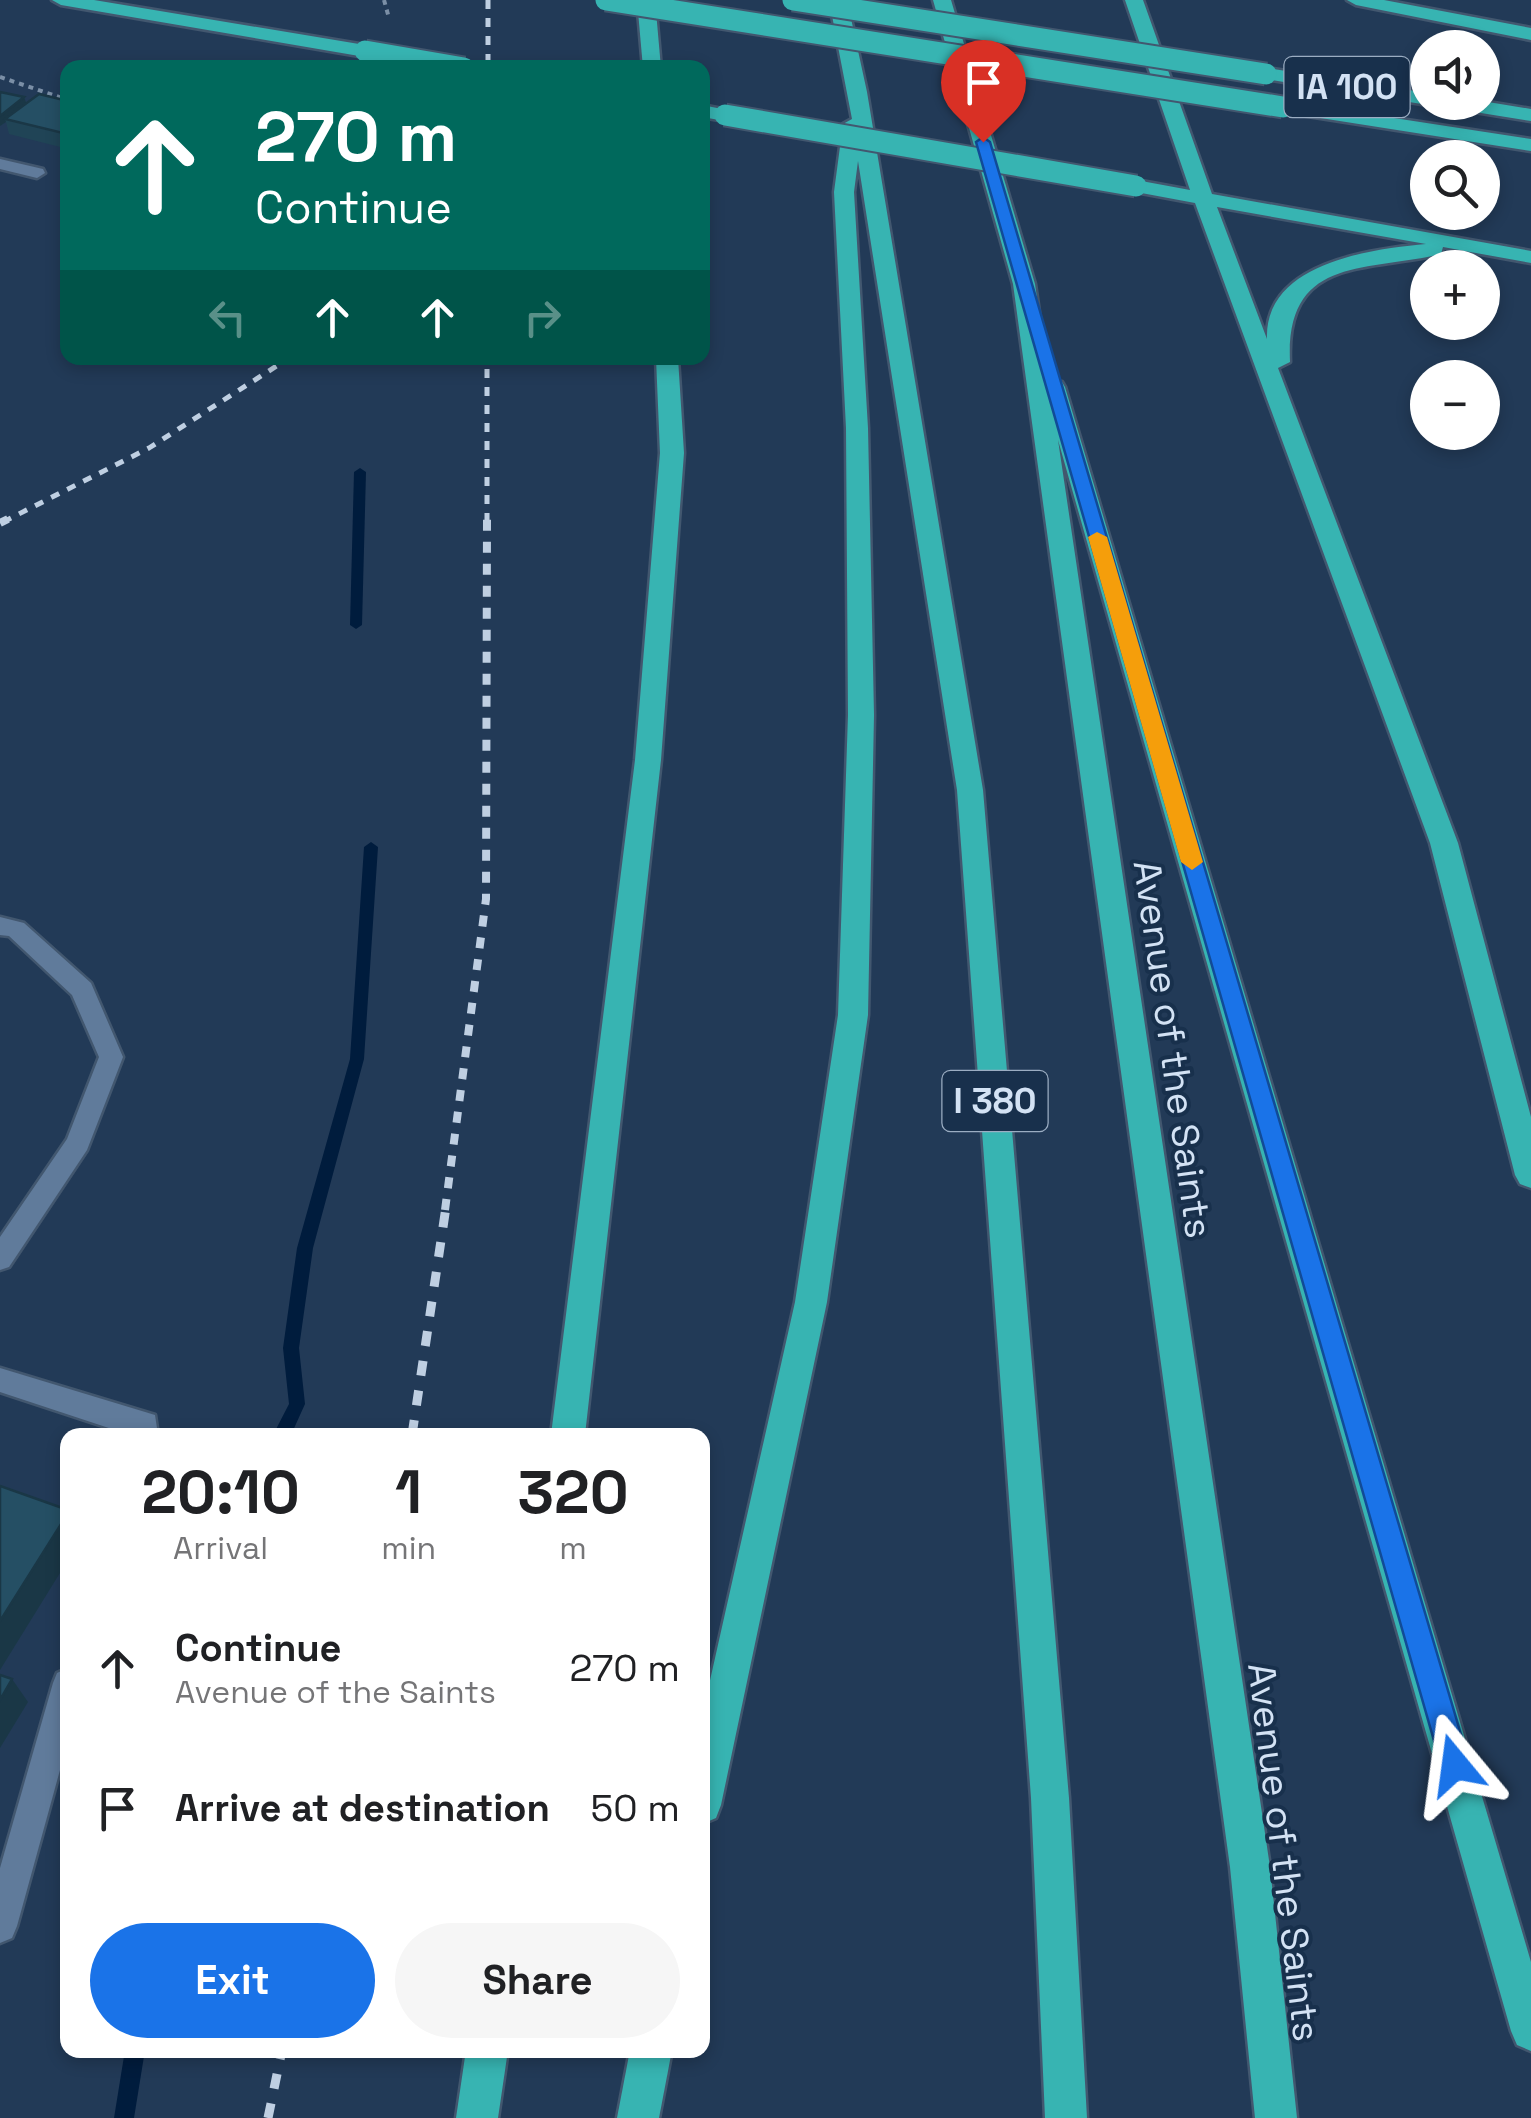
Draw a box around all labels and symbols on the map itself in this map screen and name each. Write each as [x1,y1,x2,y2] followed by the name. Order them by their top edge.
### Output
[941,40,1026,143] pin
[1284,57,1410,117] road number: IA 100
[1123,857,1223,1241] street label: Avenue of the Saints
[942,1071,1048,1131] road number: I 380
[1237,1660,1331,2044] street label: Avenue of the Saints
[1403,1713,1507,1817] position arrow

